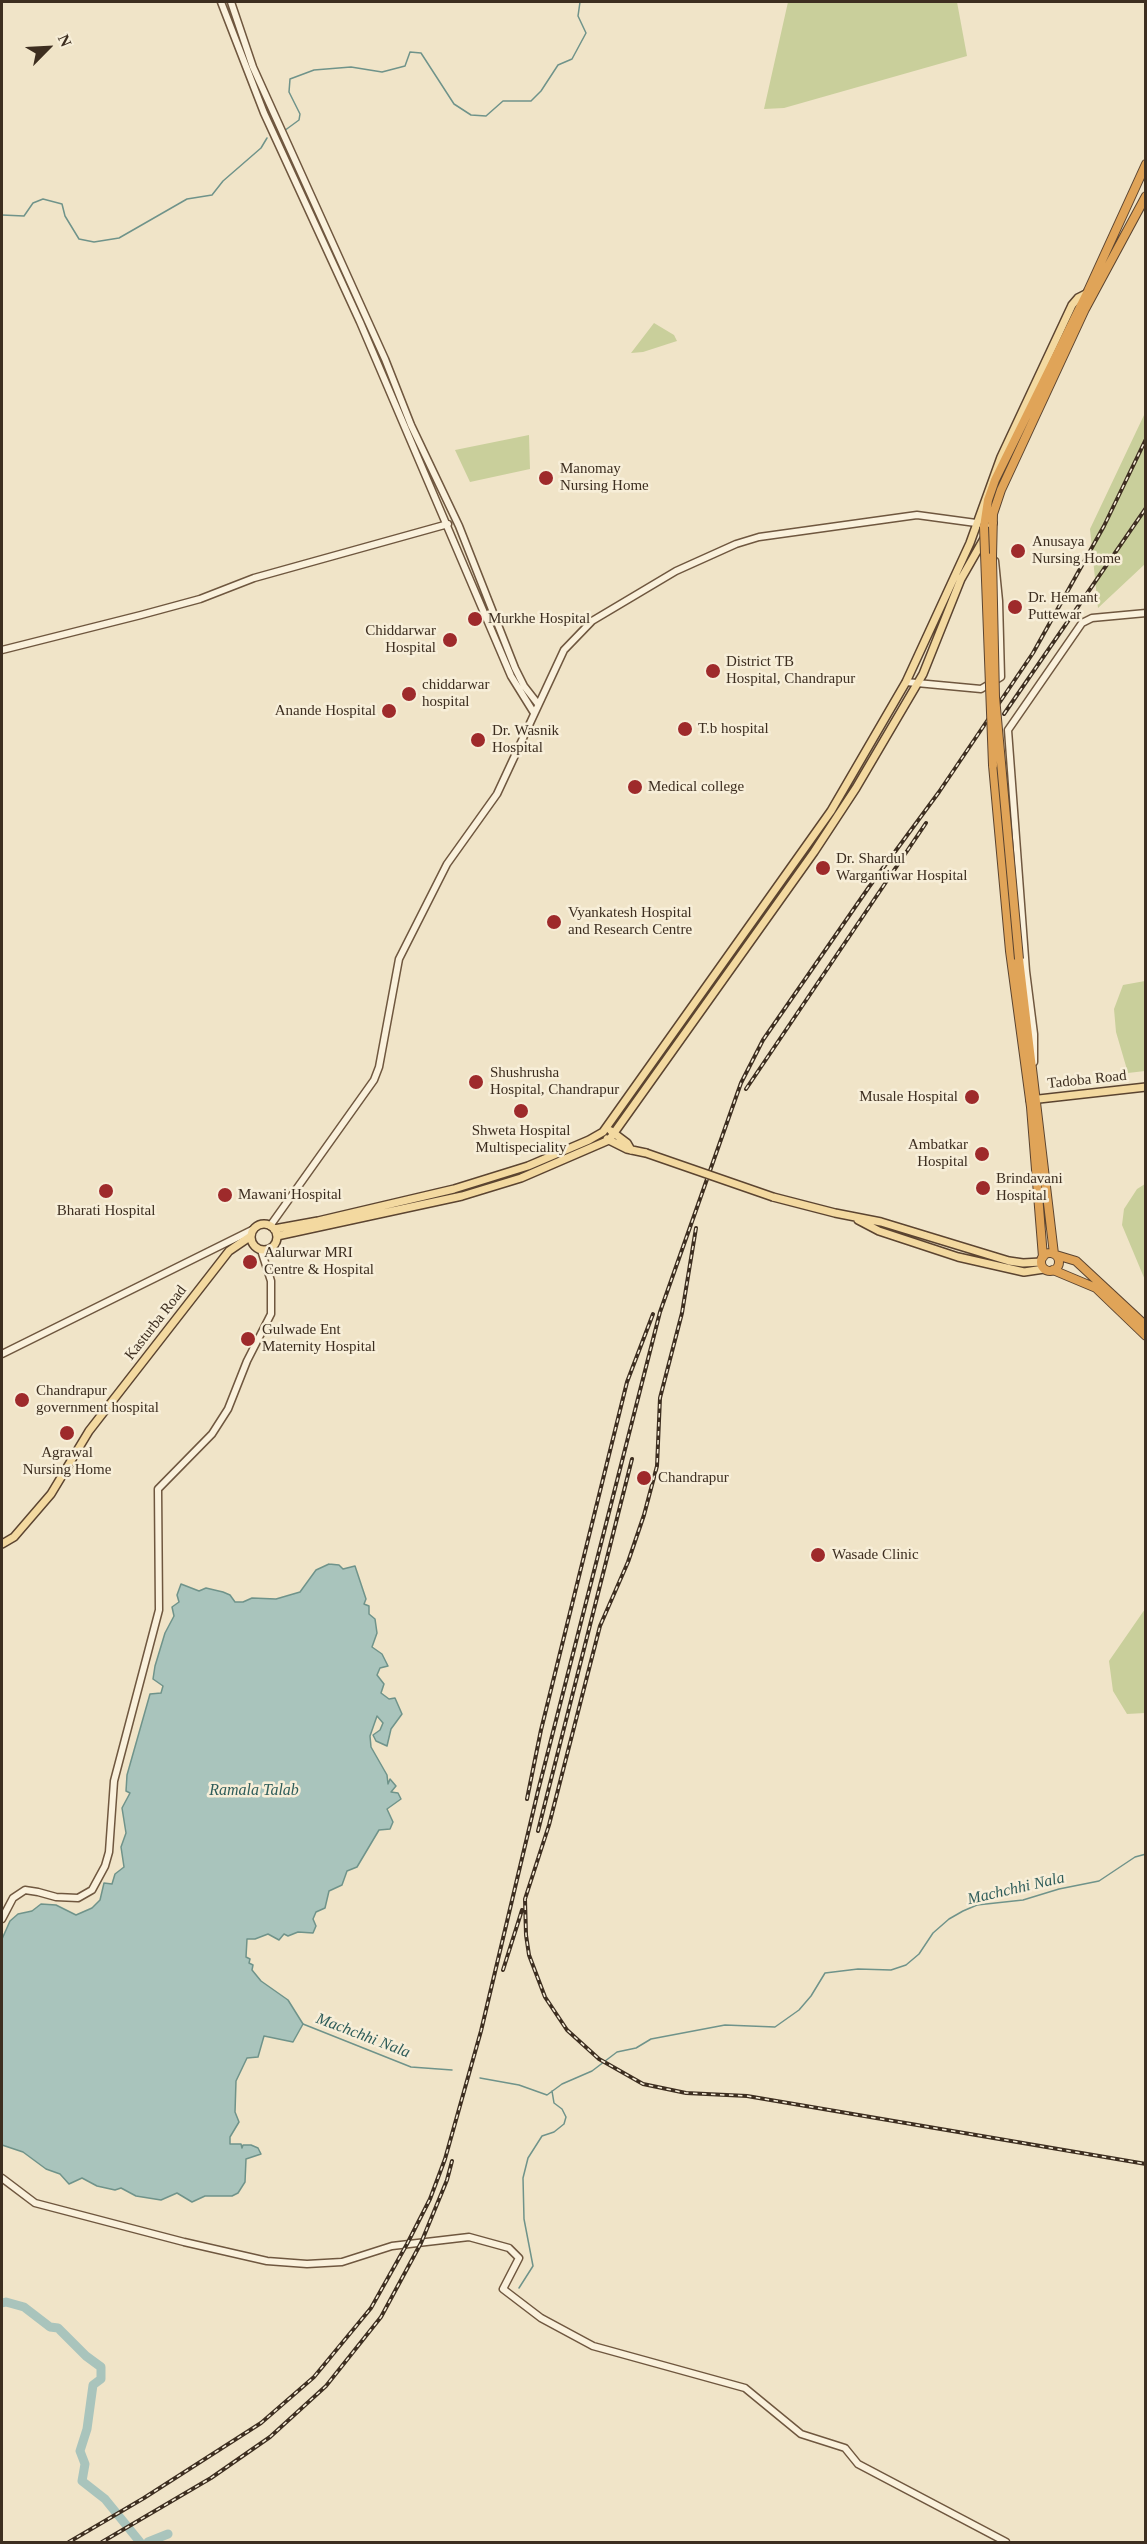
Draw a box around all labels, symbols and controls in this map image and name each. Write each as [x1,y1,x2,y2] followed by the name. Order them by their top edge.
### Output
[18,18,78,78] north arrow
[55,32,75,49] text: N
[560,460,649,495] place label: Manomay Nursing Home
[537,469,555,487] marker: Manomay Nursing Home
[1032,533,1121,568] place label: Anusaya Nursing Home
[1009,542,1027,560] marker: Anusaya Nursing Home
[1028,589,1098,624] place label: Dr. Hemant Puttewar
[1006,598,1024,616] marker: Dr. Hemant Puttewar
[466,610,484,628] marker: Murkhe Hospital
[488,610,590,628] place label: Murkhe Hospital
[365,622,436,657] place label: Chiddarwar Hospital
[441,631,459,649] marker: Chiddarwar Hospital
[726,653,855,688] place label: District TB Hospital, Chandrapur
[704,662,722,680] marker: District TB Hospital, Chandrapur
[422,676,489,711] place label: chiddarwar hospital
[400,685,418,703] marker: chiddarwar hospital
[275,702,376,720] place label: Anande Hospital
[380,702,398,720] marker: Anande Hospital
[676,720,694,738] marker: T.b hospital
[698,720,769,738] place label: T.b hospital
[492,722,559,757] place label: Dr. Wasnik Hospital
[469,731,487,749] marker: Dr. Wasnik Hospital
[626,778,644,796] marker: Medical college
[648,778,744,796] place label: Medical college
[836,850,967,885] place label: Dr. Shardul Wargantiwar Hospital
[814,859,832,877] marker: Dr. Shardul Wargantiwar Hospital
[568,904,692,939] place label: Vyankatesh Hospital and Research Centre
[545,913,563,931] marker: Vyankatesh Hospital and Research Centre
[490,1064,619,1099] place label: Shushrusha Hospital, Chandrapur
[1047,1067,1127,1093] street label: Tadoba Road
[467,1073,485,1091] marker: Shushrusha Hospital, Chandrapur
[859,1088,958,1106] place label: Musale Hospital
[963,1088,981,1106] marker: Musale Hospital
[512,1102,530,1120] marker: Shweta Hospital Multispeciality
[472,1122,570,1157] place label: Shweta Hospital Multispeciality
[908,1136,968,1171] place label: Ambatkar Hospital
[973,1145,991,1163] marker: Ambatkar Hospital
[996,1170,1063,1205] place label: Brindavani Hospital
[974,1179,992,1197] marker: Brindavani Hospital
[97,1182,115,1200] marker: Bharati Hospital
[216,1186,234,1204] marker: Mawani Hospital
[238,1186,342,1204] place label: Mawani Hospital
[57,1202,155,1220] place label: Bharati Hospital
[264,1244,374,1279] place label: Aalurwar MRI Centre & Hospital
[241,1253,259,1271] marker: Aalurwar MRI Centre & Hospital
[121,1282,191,1364] street label: Kasturba Road
[262,1321,376,1356] place label: Gulwade Ent Maternity Hospital
[239,1330,257,1348] marker: Gulwade Ent Maternity Hospital
[36,1382,159,1417] place label: Chandrapur government hospital
[13,1391,31,1409] marker: Chandrapur government hospital
[58,1424,76,1442] marker: Agrawal Nursing Home
[23,1444,111,1479] place label: Agrawal Nursing Home
[635,1469,653,1487] marker: Chandrapur
[658,1469,729,1487] place label: Chandrapur
[809,1546,827,1564] marker: Wasade Clinic
[832,1546,919,1564] place label: Wasade Clinic
[209,1781,299,1801] water label: Ramala Talab
[966,1869,1066,1909] water label: Machchhi Nala
[313,2009,413,2063] water label: Machchhi Nala

